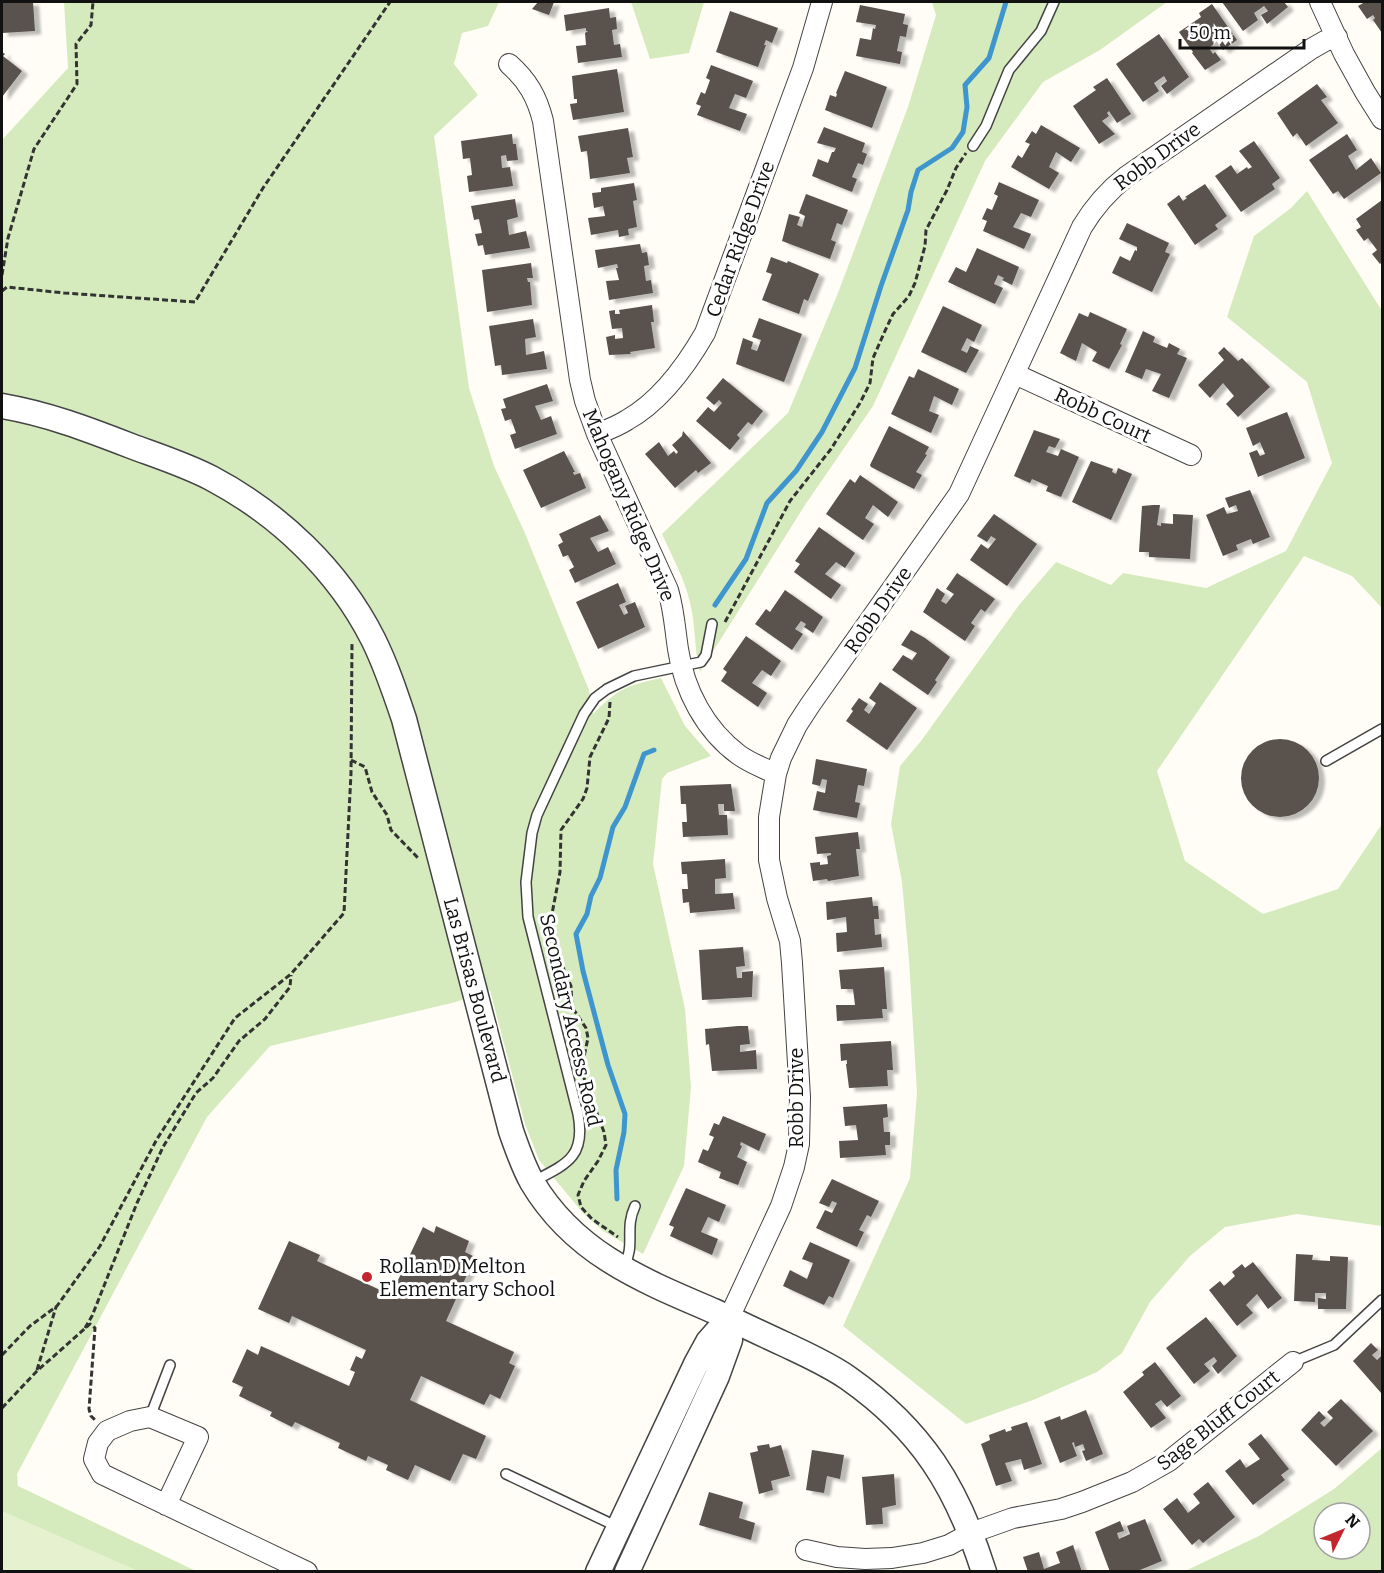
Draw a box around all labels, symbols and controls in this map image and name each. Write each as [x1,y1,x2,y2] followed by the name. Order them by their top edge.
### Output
[1180,12,1304,50] scale bar
[1189,22,1231,44] text: 50 m
[1109,117,1205,195] street label: Robb Drive
[701,158,779,320] street label: Cedar Ridge Drive
[1051,382,1155,448] street label: Robb Court
[578,405,680,605] street label: Mahogany Ridge Drive
[839,562,917,658] street label: Robb Drive
[439,895,511,1085] street label: Las Brisas Boulevard
[535,911,607,1129] street label: Secondary Access Road
[784,1048,808,1148] street label: Robb Drive
[379,1254,556,1301] place label: Rollan D Melton Elementary School
[360,1270,374,1284] marker: Rollan D Melton Elementary School
[1152,1365,1284,1475] street label: Sage Bluff Court
[1312,1501,1372,1561] north arrow
[1341,1510,1364,1532] text: N

